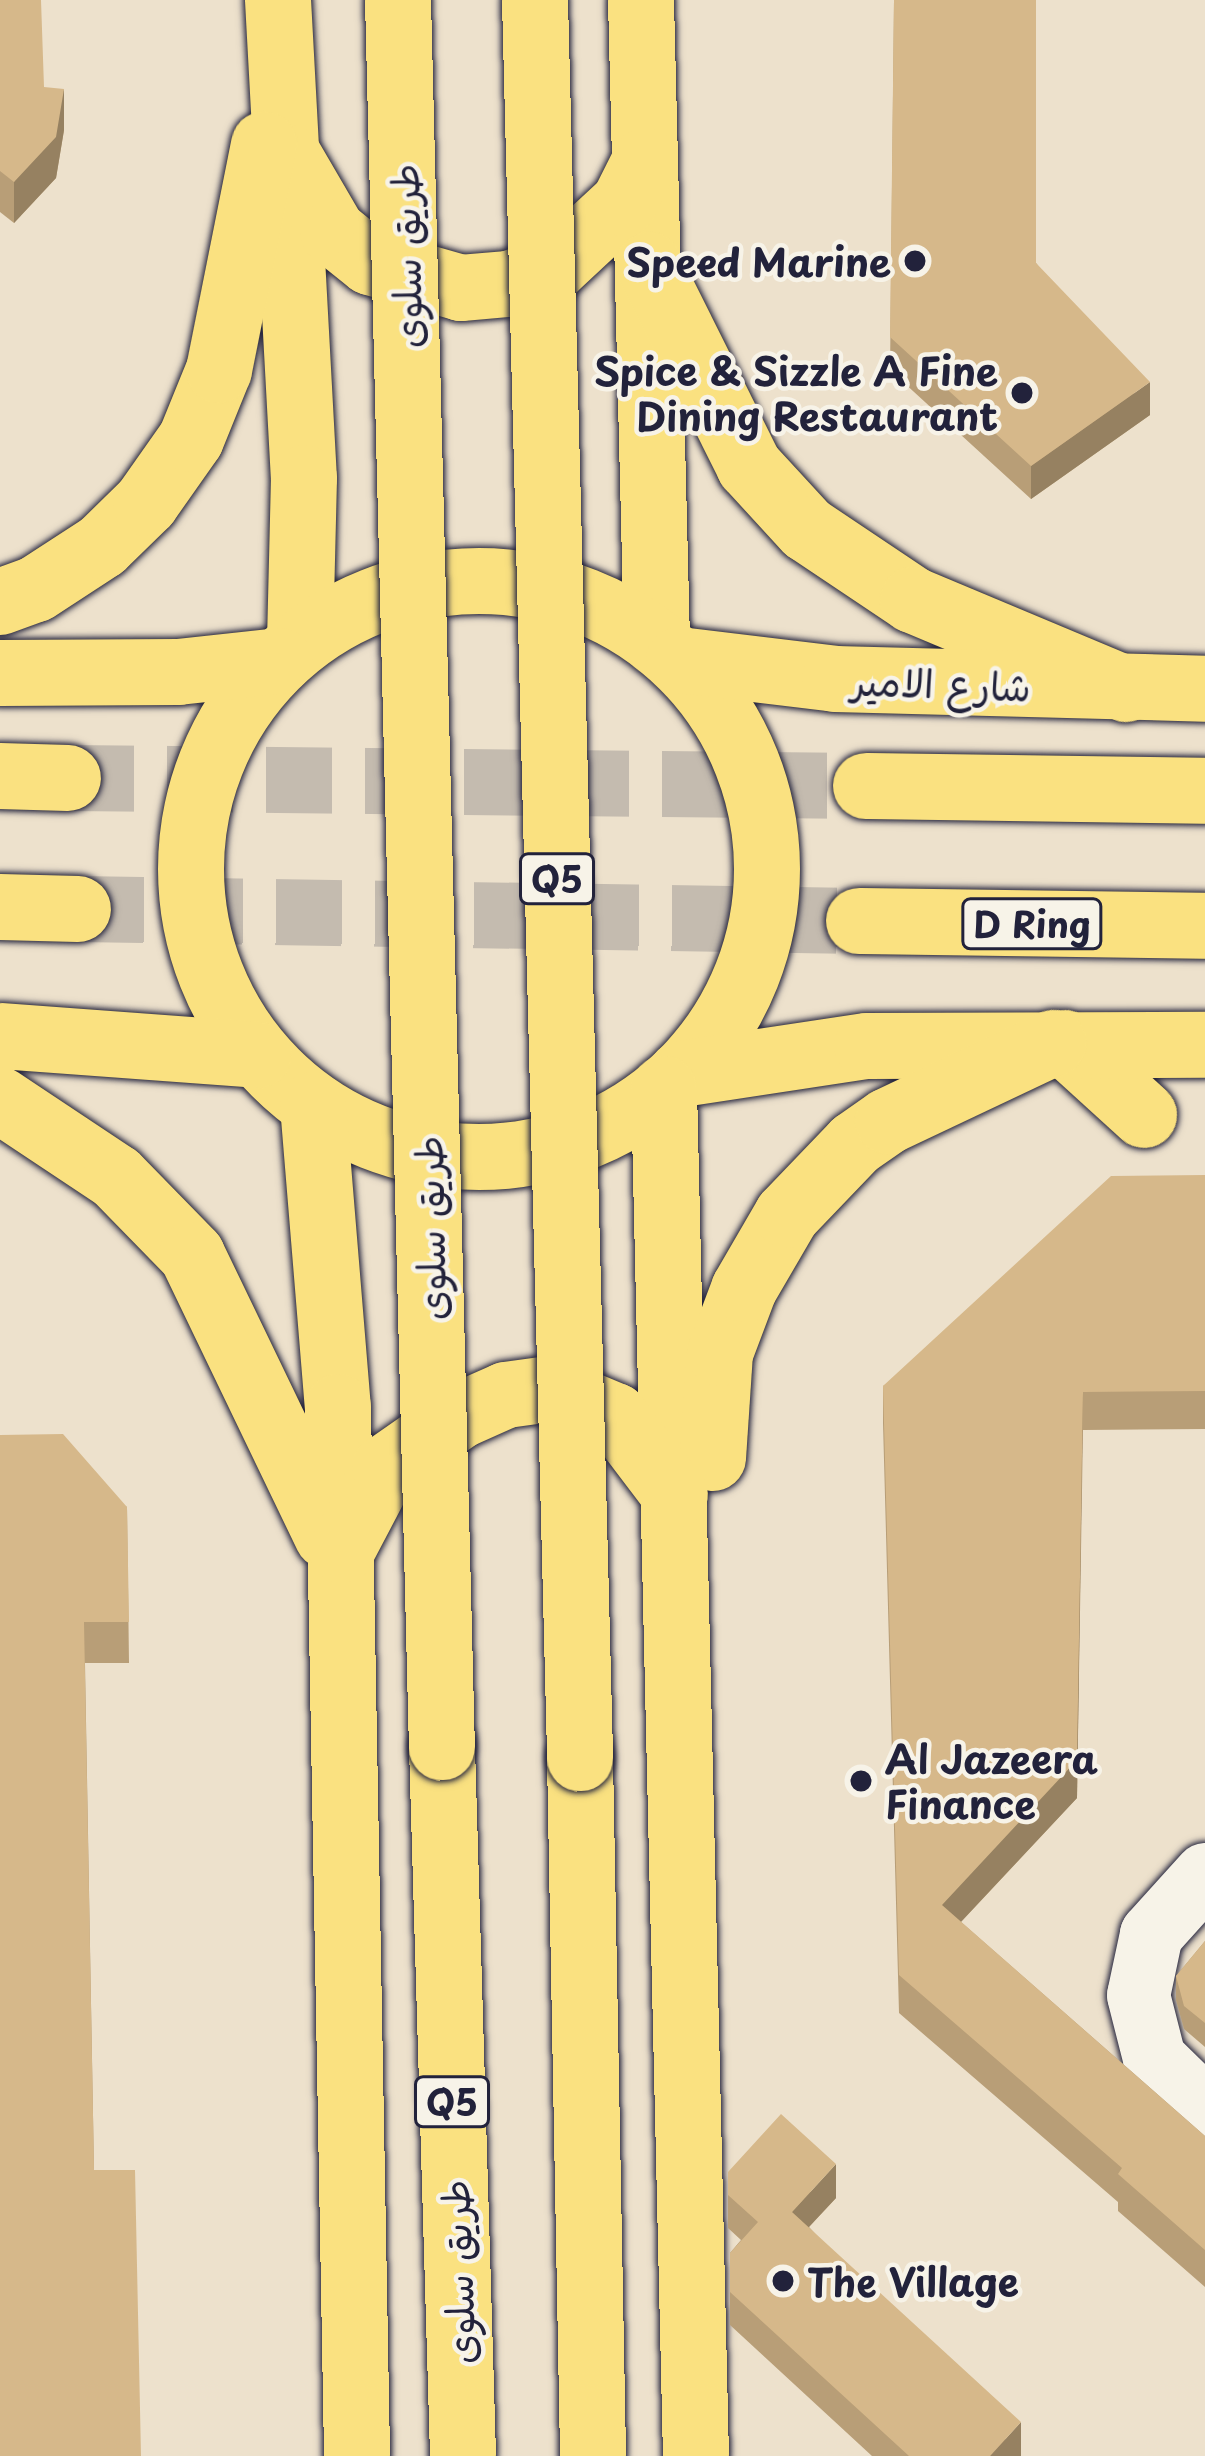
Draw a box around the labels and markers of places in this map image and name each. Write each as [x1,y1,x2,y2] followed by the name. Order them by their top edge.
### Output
[624,238,891,284] place label: Speed Marine
[902,248,928,274] marker: Speed Marine
[588,348,998,439] place label: Spice & Sizzle A Fine Dining Restaurant
[1009,380,1035,406] marker: Spice & Sizzle A Fine Dining Restaurant
[885,1736,1097,1827] place label: Al Jazeera Finance
[848,1768,874,1794] marker: Al Jazeera Finance
[807,2258,1021,2304] place label: The Village
[770,2268,796,2294] marker: The Village

